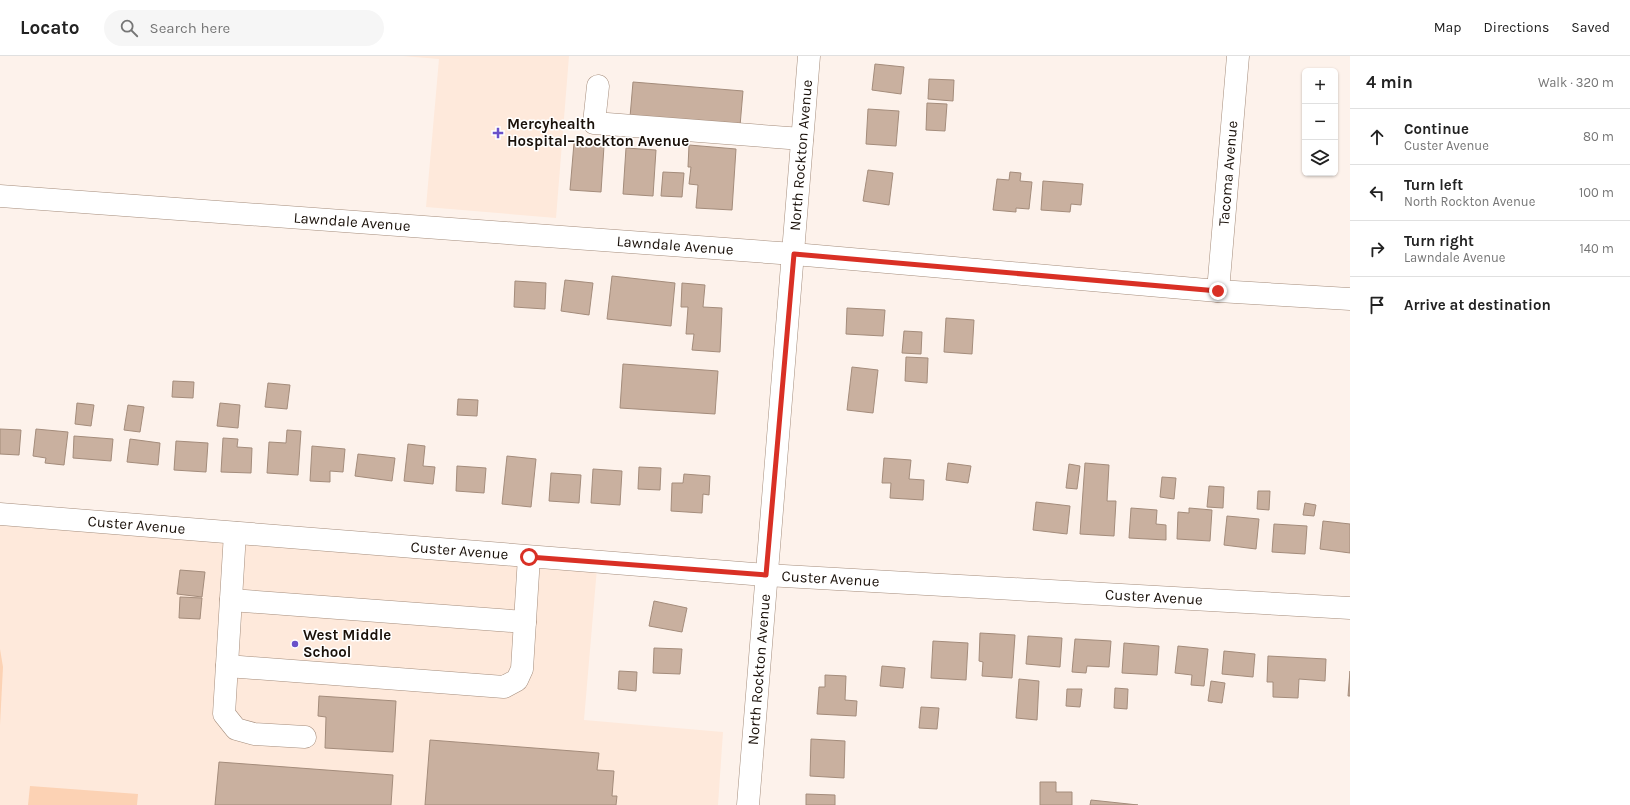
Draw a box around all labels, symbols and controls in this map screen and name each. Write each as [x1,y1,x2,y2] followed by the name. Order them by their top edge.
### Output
[104,10,384,46] search box
[20,17,80,39] text: Locato
[118,17,140,39] icon: search
[150,19,230,37] text: Search here
[1434,19,1462,36] text: Map
[1484,19,1549,36] text: Directions
[1571,19,1610,36] text: Saved
[1302,68,1338,176] map controls
[1302,68,1338,104] button: +
[1366,72,1413,92] text: 4 min
[1538,75,1614,90] text: Walk · 320 m
[786,79,816,231] street label: North Rockton Avenue
[1302,104,1338,140] button: −
[507,115,689,150] place label: Mercyhealth Hospital–Rockton Avenue
[1215,120,1241,227] street label: Tacoma Avenue
[1404,120,1469,138] text: Continue
[1366,126,1388,148] icon: ahead
[492,127,504,139] marker: Mercyhealth Hospital–Rockton Avenue
[1583,129,1614,144] text: 80 m
[1404,138,1489,153] text: Custer Avenue
[1302,140,1338,176] button: layers
[1404,176,1463,194] text: Turn left
[1366,182,1388,204] icon: left
[1579,185,1614,200] text: 100 m
[1404,194,1535,209] text: North Rockton Avenue
[293,208,411,235] street label: Lawndale Avenue
[616,232,734,259] street label: Lawndale Avenue
[1404,232,1474,250] text: Turn right
[1366,238,1388,260] icon: right
[1579,241,1614,256] text: 140 m
[1404,250,1506,265] text: Lawndale Avenue
[1209,282,1227,300] route end
[1366,294,1388,316] icon: arrive
[1404,296,1551,314] text: Arrive at destination
[87,512,186,538] street label: Custer Avenue
[410,538,509,563] street label: Custer Avenue
[520,548,538,566] route start
[781,567,880,590] street label: Custer Avenue
[1105,585,1203,609] street label: Custer Avenue
[744,593,774,746] street label: North Rockton Avenue
[303,626,391,661] place label: West Middle School
[290,639,300,649] marker: West Middle School

